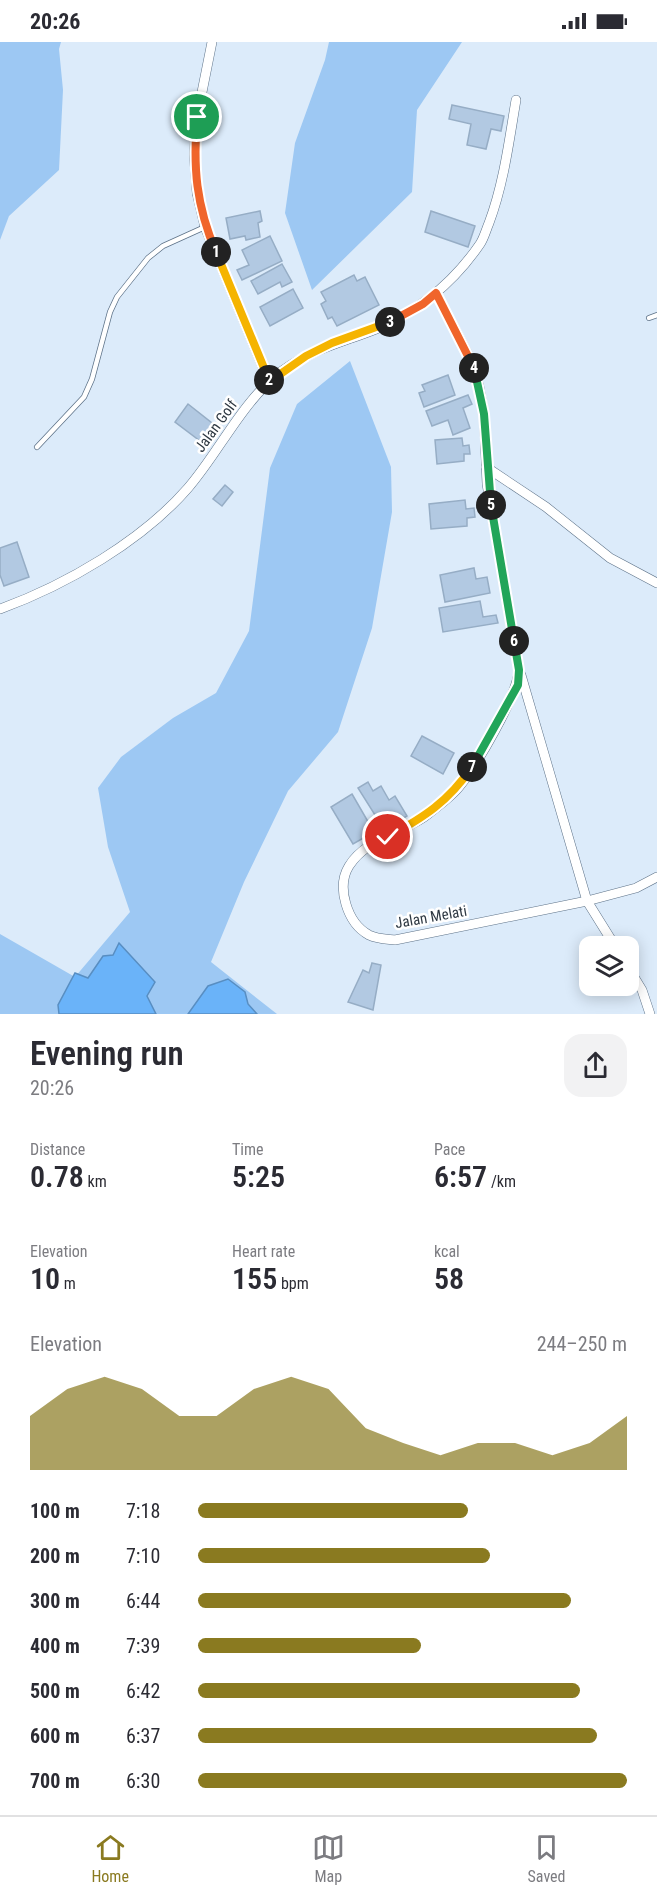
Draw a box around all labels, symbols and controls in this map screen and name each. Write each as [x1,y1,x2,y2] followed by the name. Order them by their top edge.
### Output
[30,9,81,34] text: 20:26
[171,91,222,142] pin
[180,100,213,133] icon: arrive
[201,237,231,267] pin: 1
[212,242,220,261] text: 1
[375,307,405,337] pin: 3
[386,312,394,331] text: 3
[459,353,489,383] pin: 4
[470,358,478,377] text: 4
[254,365,284,395] pin: 2
[265,370,273,389] text: 2
[191,396,241,456] street label: Jalan Golf
[476,490,506,520] pin: 5
[487,495,495,514] text: 5
[499,626,529,656] pin: 6
[510,631,518,650] text: 6
[457,752,487,782] pin: 7
[468,757,476,776] text: 7
[362,811,413,862] pin
[371,820,404,853] icon: check
[394,902,468,932] street label: Jalan Melati
[579,936,639,996] map controls
[579,936,639,996] button: layers
[30,1034,184,1073] text: Evening run
[564,1034,627,1097] button: share
[30,1076,74,1100] text: 20:26
[30,1140,85,1159] text: Distance
[232,1140,264,1159] text: Time
[434,1140,465,1159] text: Pace
[30,1159,84,1194] text: 0.78
[232,1159,285,1194] text: 5:25
[434,1159,487,1194] text: 6:57
[84,1172,107,1191] text: km
[487,1172,516,1191] text: /km
[30,1242,88,1261] text: Elevation
[232,1242,295,1261] text: Heart rate
[434,1242,460,1261] text: kcal
[30,1261,60,1296] text: 10
[232,1261,277,1296] text: 155
[434,1261,464,1296] text: 58
[60,1274,76,1293] text: m
[277,1274,309,1293] text: bpm
[30,1332,102,1356] text: Elevation
[537,1332,627,1356] text: 244–250 m
[30,1499,80,1523] text: 100 m
[126,1499,160,1523] text: 7:18
[30,1544,80,1568] text: 200 m
[126,1544,160,1568] text: 7:10
[30,1589,80,1613] text: 300 m
[126,1589,160,1613] text: 6:44
[30,1634,80,1658] text: 400 m
[126,1634,160,1658] text: 7:39
[30,1679,80,1703] text: 500 m
[126,1679,160,1703] text: 6:42
[30,1724,80,1748] text: 600 m
[126,1724,160,1748] text: 6:37
[30,1769,80,1793] text: 700 m
[126,1769,160,1793] text: 6:30
[91,1831,129,1886] tab: Home
[312,1831,345,1886] tab: Map
[528,1831,566,1886] tab: Saved

